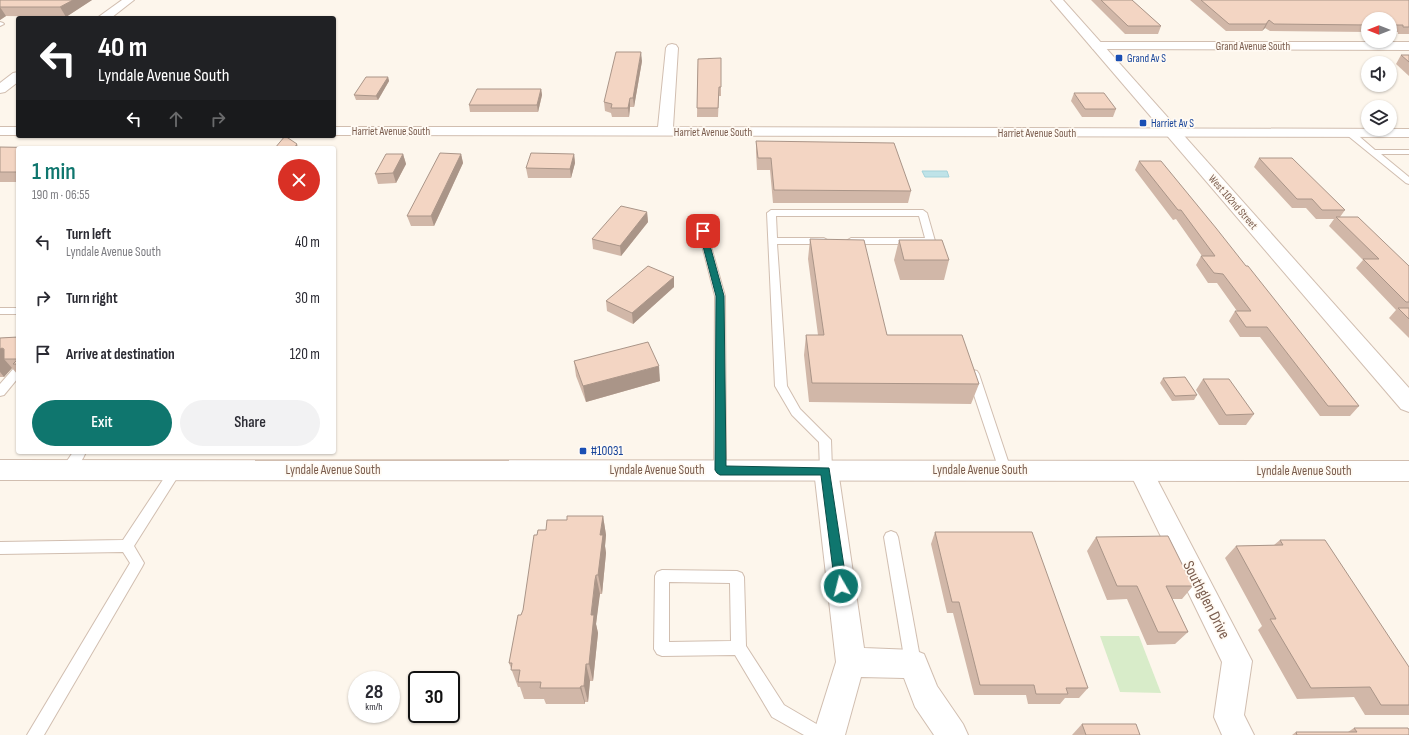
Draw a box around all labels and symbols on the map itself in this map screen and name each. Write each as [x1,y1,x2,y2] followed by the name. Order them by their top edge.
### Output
[1361,12,1397,48] north arrow
[1216,40,1290,53] street label: Grand Avenue South
[1127,52,1166,65] place label: Grand Av S
[1114,53,1124,63] marker: Grand Av S
[1151,117,1194,130] place label: Harriet Av S
[1138,118,1148,128] marker: Harriet Av S
[352,125,430,138] street label: Harriet Avenue South
[674,126,752,139] street label: Harriet Avenue South
[998,127,1076,140] street label: Harriet Avenue South
[1206,172,1261,232] street label: West 102nd Street
[686,214,720,248] pin
[591,443,624,459] place label: #10031
[578,446,588,456] marker: #10031
[285,462,381,478] street label: Lyndale Avenue South
[609,462,705,478] street label: Lyndale Avenue South
[932,462,1028,478] street label: Lyndale Avenue South
[1256,463,1352,479] street label: Lyndale Avenue South
[1178,558,1234,642] street label: Southglen Drive
[820,565,862,607] position arrow
[408,671,460,723] speed limit sign: 30

